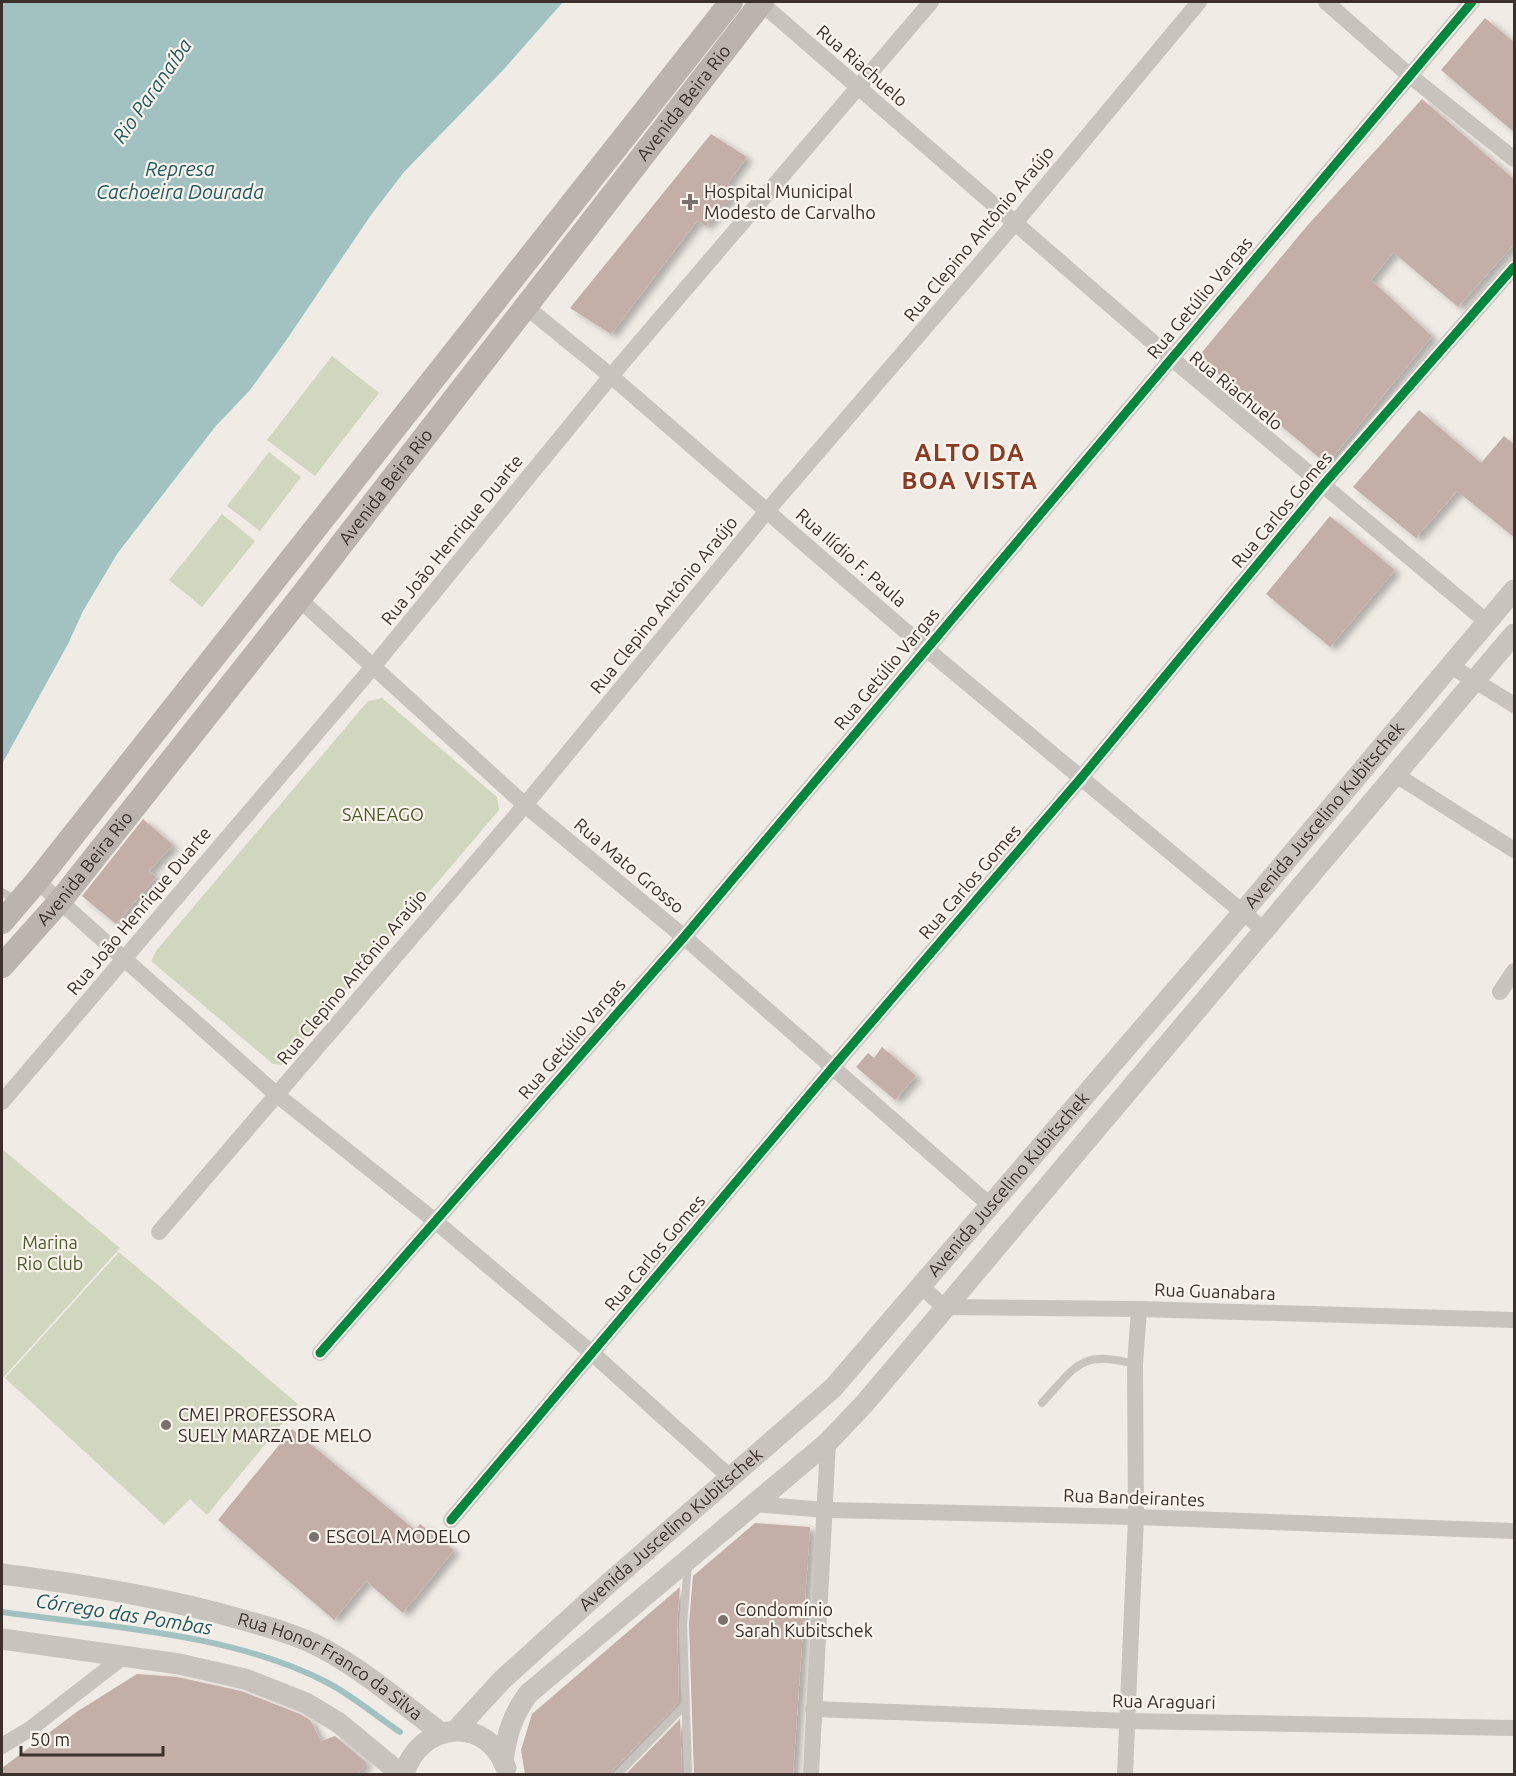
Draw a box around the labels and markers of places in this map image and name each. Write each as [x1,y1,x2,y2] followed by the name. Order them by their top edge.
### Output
[704,181,876,222] place label: Hospital Municipal Modesto de Carvalho
[681,193,699,211] marker: Hospital Municipal Modesto de Carvalho
[178,1404,372,1445] place label: CMEI PROFESSORA SUELY MARZA DE MELO
[159,1418,173,1432] marker: CMEI PROFESSORA SUELY MARZA DE MELO
[326,1526,471,1546] place label: ESCOLA MODELO
[307,1530,321,1544] marker: ESCOLA MODELO
[735,1599,873,1640] place label: Condomínio Sarah Kubitschek
[716,1613,730,1627] marker: Condomínio Sarah Kubitschek

